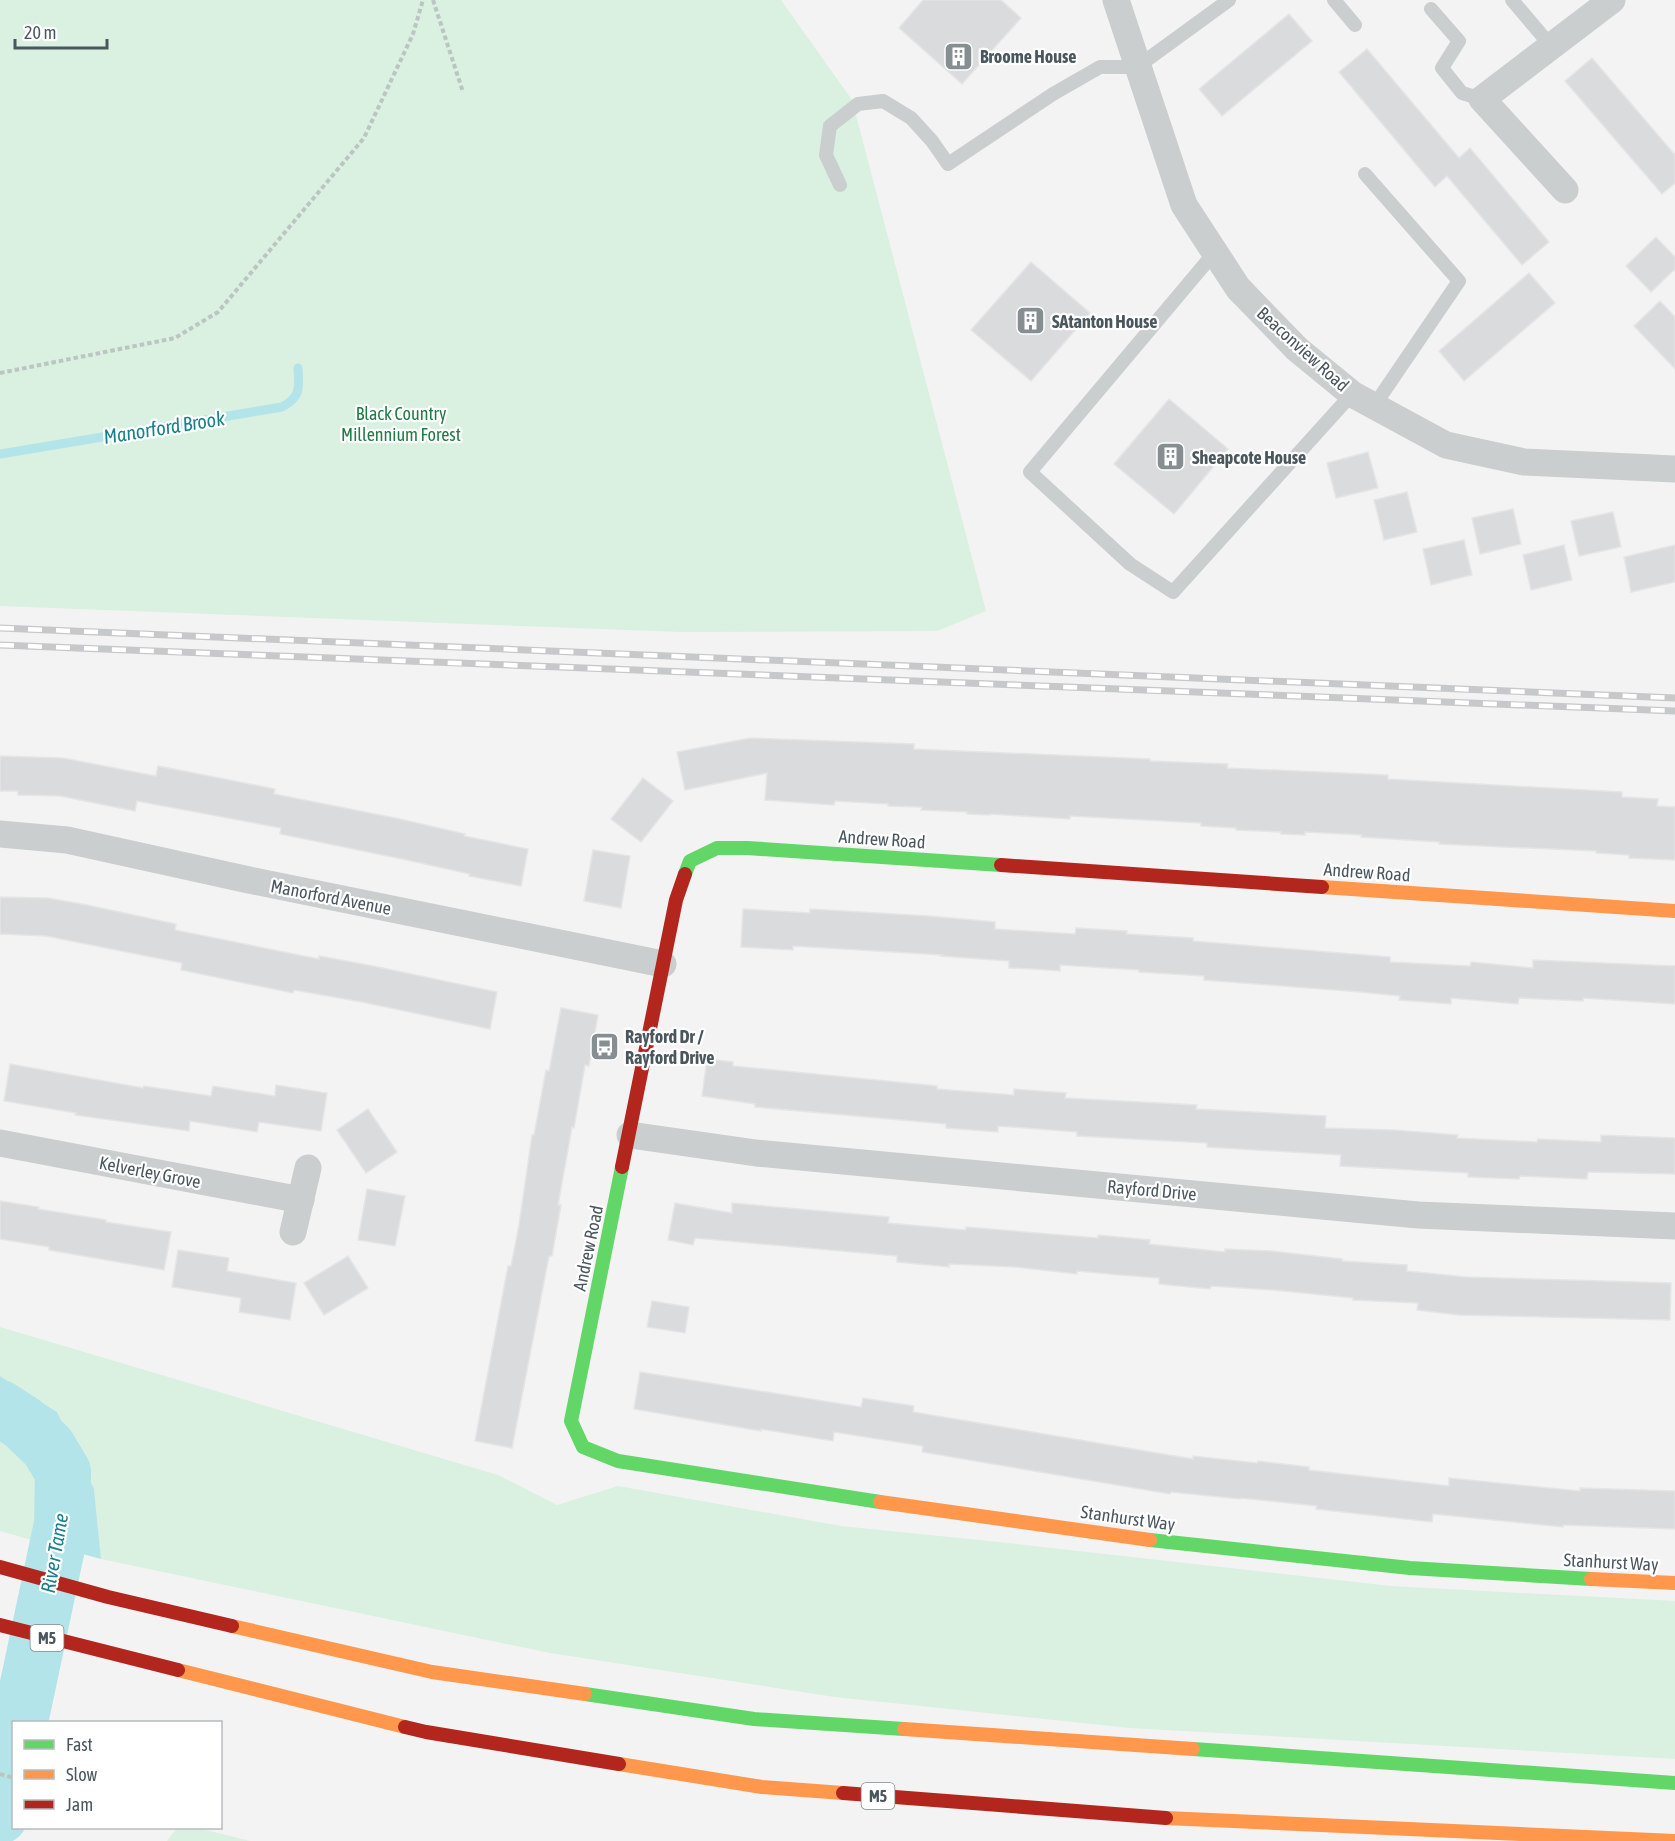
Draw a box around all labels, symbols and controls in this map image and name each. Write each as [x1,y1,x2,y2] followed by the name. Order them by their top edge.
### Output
[15,12,106,50] scale bar
[24,22,56,43] text: 20 m
[943,40,975,72] building icon: Broome House
[980,46,1077,67] place label: Broome House
[1253,302,1353,396] street label: Beaconview Road
[1015,305,1047,337] building icon: SAtanton House
[1052,311,1157,332] place label: SAtanton House
[341,403,461,445] park label: Black Country Millennium Forest
[102,406,226,448] water label: Manorford Brook
[1155,441,1187,473] building icon: Sheapcote House
[1192,447,1306,468] place label: Sheapcote House
[838,825,926,853] street label: Andrew Road
[1323,858,1411,886] street label: Andrew Road
[269,875,393,919] street label: Manorford Avenue
[625,1026,714,1068] place label: Rayford Dr / Rayford Drive
[588,1030,620,1062] bus stop icon: Rayford Dr / Rayford Drive
[97,1152,203,1192] street label: Kelverley Grove
[1107,1176,1197,1204] street label: Rayford Drive
[569,1203,607,1293] street label: Andrew Road
[1080,1501,1176,1535] street label: Stanhurst Way
[36,1511,72,1595] water label: River Tame
[1563,1549,1659,1575] street label: Stanhurst Way
[30,1625,63,1651] road number: M5
[12,1721,222,1829] legend
[66,1734,93,1755] text: Fast
[66,1764,97,1785] text: Slow
[862,1783,894,1809] road number: M5
[66,1794,93,1815] text: Jam

